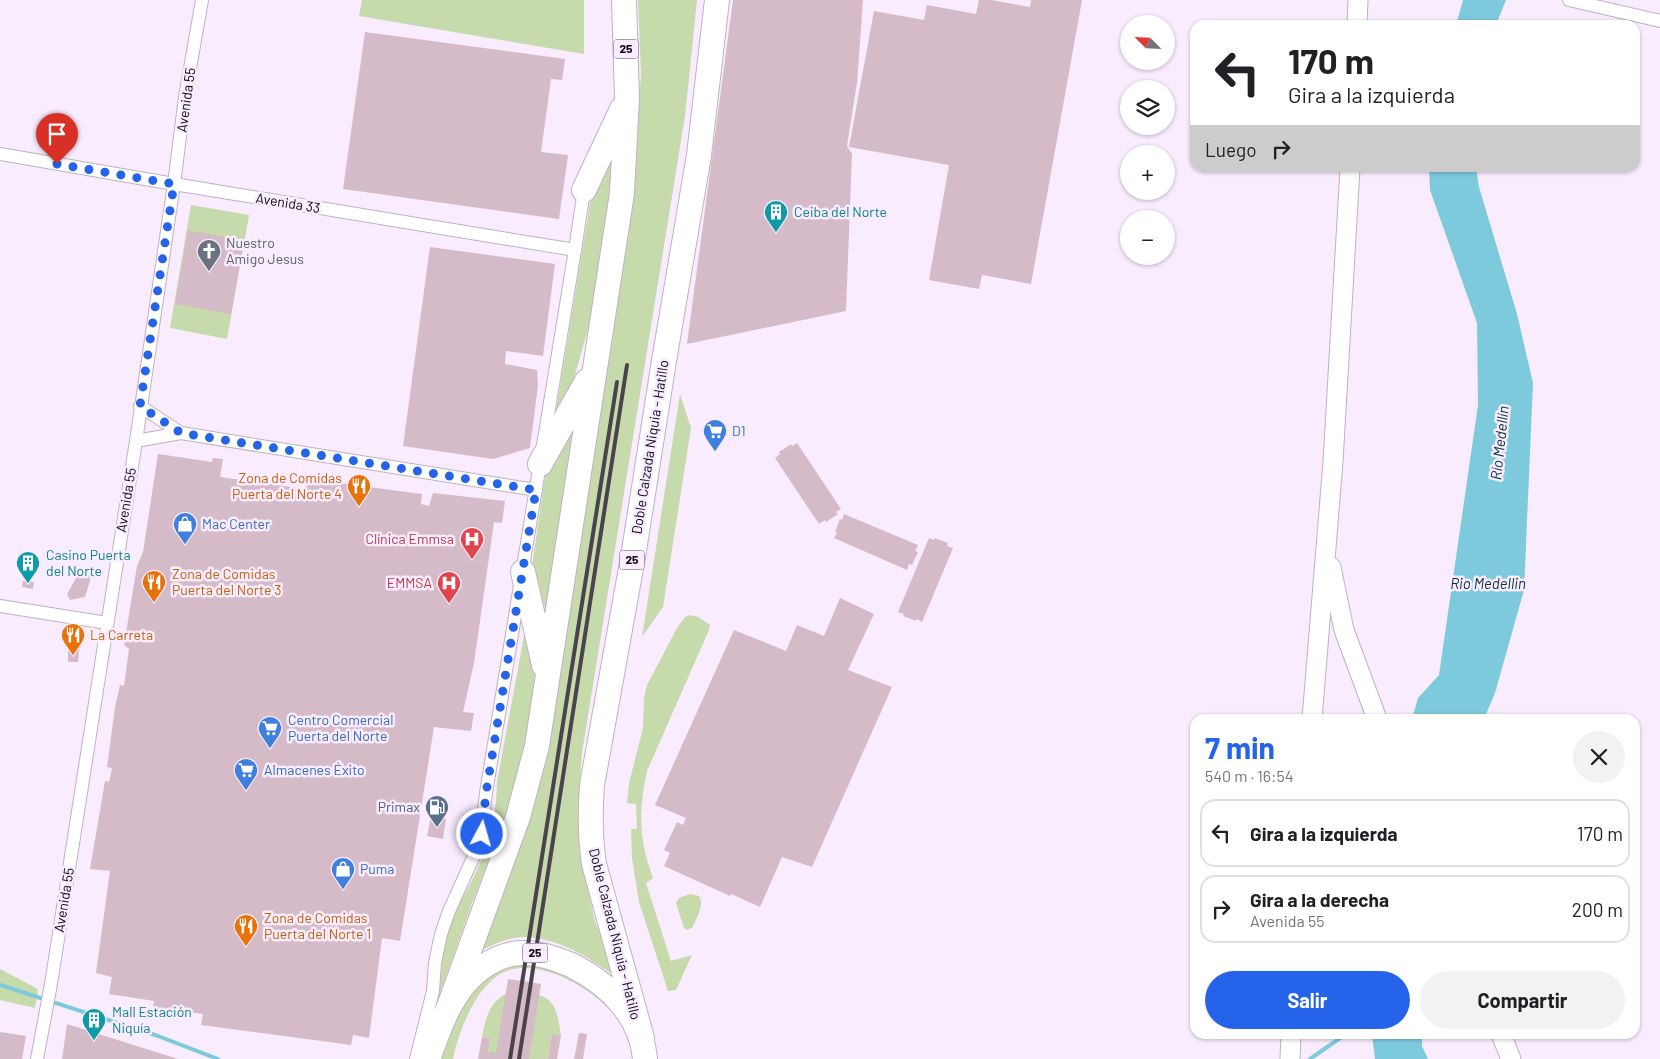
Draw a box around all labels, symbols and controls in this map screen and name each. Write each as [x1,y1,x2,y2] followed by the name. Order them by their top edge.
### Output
[1120,15,1175,70] north arrow
[1120,15,1175,265] map controls
[1288,39,1374,81] text: 170 m
[614,40,638,59] road number: 25
[1205,40,1270,105] icon: left
[173,67,198,133] street label: Avenida 55
[1120,80,1175,135] button: layers
[1288,81,1455,107] text: Gira a la izquierda
[36,113,78,164] pin
[43,120,71,148] icon: arrive
[1267,135,1295,163] icon: right
[1205,138,1257,161] text: Luego
[1120,145,1175,200] button: +
[255,189,322,216] street label: Avenida 33
[763,199,789,233] building icon: Ceiba del Norte
[794,203,887,220] place label: Ceiba del Norte
[1120,210,1175,265] button: −
[226,234,304,267] place label: Nuestro Amigo Jesus
[196,238,222,272] church icon: Nuestro Amigo Jesus
[627,359,672,535] street label: Doble Calzada Niquia - Hatillo
[1486,405,1512,481] water label: Río Medellín
[702,418,728,452] supermarket icon: D1
[732,422,746,439] place label: D1
[112,466,139,533] street label: Avenida 55
[232,469,342,502] place label: Zona de Comidas Puerta del Norte 4
[346,473,372,507] restaurant icon: Zona de Comidas Puerta del Norte 4
[172,511,198,545] shop icon: Mac Center
[202,515,270,532] place label: Mac Center
[459,526,485,560] hospital icon: Clínica Emmsa
[365,530,454,547] place label: Clínica Emmsa
[46,546,131,579] place label: Casino Puerta del Norte
[15,550,41,584] building icon: Casino Puerta del Norte
[620,550,644,570] road number: 25
[172,565,281,598] place label: Zona de Comidas Puerta del Norte 3
[141,569,167,603] restaurant icon: Zona de Comidas Puerta del Norte 3
[436,570,462,604] hospital icon: EMMSA
[387,574,432,591] place label: EMMSA
[1450,574,1526,592] water label: Rio Medellin
[60,622,86,656] restaurant icon: La Carreta
[90,626,153,643] place label: La Carreta
[288,711,393,744] place label: Centro Comercial Puerta del Norte
[257,715,283,749] supermarket icon: Centro Comercial Puerta del Norte
[1205,729,1275,765] text: 7 min
[1573,731,1625,783] button: close
[233,757,259,791] supermarket icon: Almacenes Éxito
[264,761,365,778] place label: Almacenes Éxito
[1205,766,1294,785] text: 540 m · 16:54
[424,794,450,828] fuel station icon: Primax
[378,798,420,815] place label: Primax
[455,807,507,859] position arrow
[1207,819,1235,847] icon: left
[1250,822,1398,845] text: Gira a la izquierda
[1577,822,1623,845] text: 170 m
[586,846,645,1021] street label: Doble Calzada Niquia - Hatillo
[330,856,356,890] shop icon: Puma
[360,860,395,877] place label: Puma
[50,866,77,933] street label: Avenida 55
[1250,888,1389,911] text: Gira a la derecha
[1207,895,1235,923] icon: right
[1572,898,1623,921] text: 200 m
[264,909,371,942] place label: Zona de Comidas Puerta del Norte 1
[1250,911,1324,930] text: Avenida 55
[233,913,259,947] restaurant icon: Zona de Comidas Puerta del Norte 1
[522,944,548,962] road number: 25
[1205,971,1410,1029] button: Salir
[1420,971,1625,1029] button: Compartir
[112,1003,192,1036] place label: Mall Estación Niquía
[81,1007,107,1041] building icon: Mall Estación Niquía

